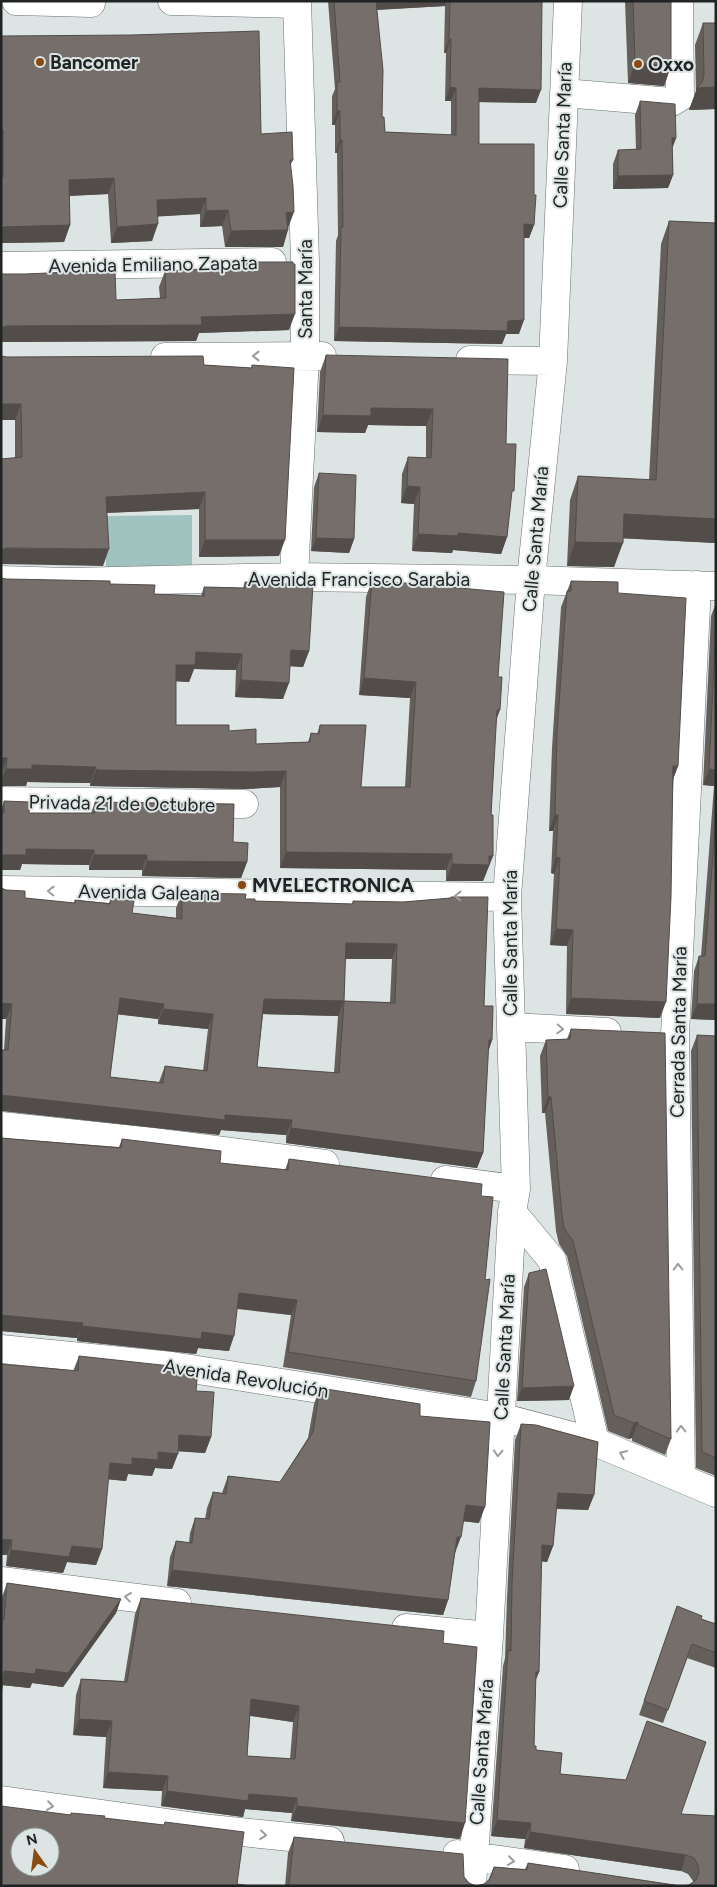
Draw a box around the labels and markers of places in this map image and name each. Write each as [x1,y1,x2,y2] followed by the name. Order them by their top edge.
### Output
[50,51,138,74] place label: Bancomer
[648,53,694,76] place label: Oxxo
[34,56,46,68] marker: Bancomer
[632,58,644,70] marker: Oxxo
[252,874,415,897] place label: MVELECTRONICA
[236,879,248,891] marker: MVELECTRONICA

